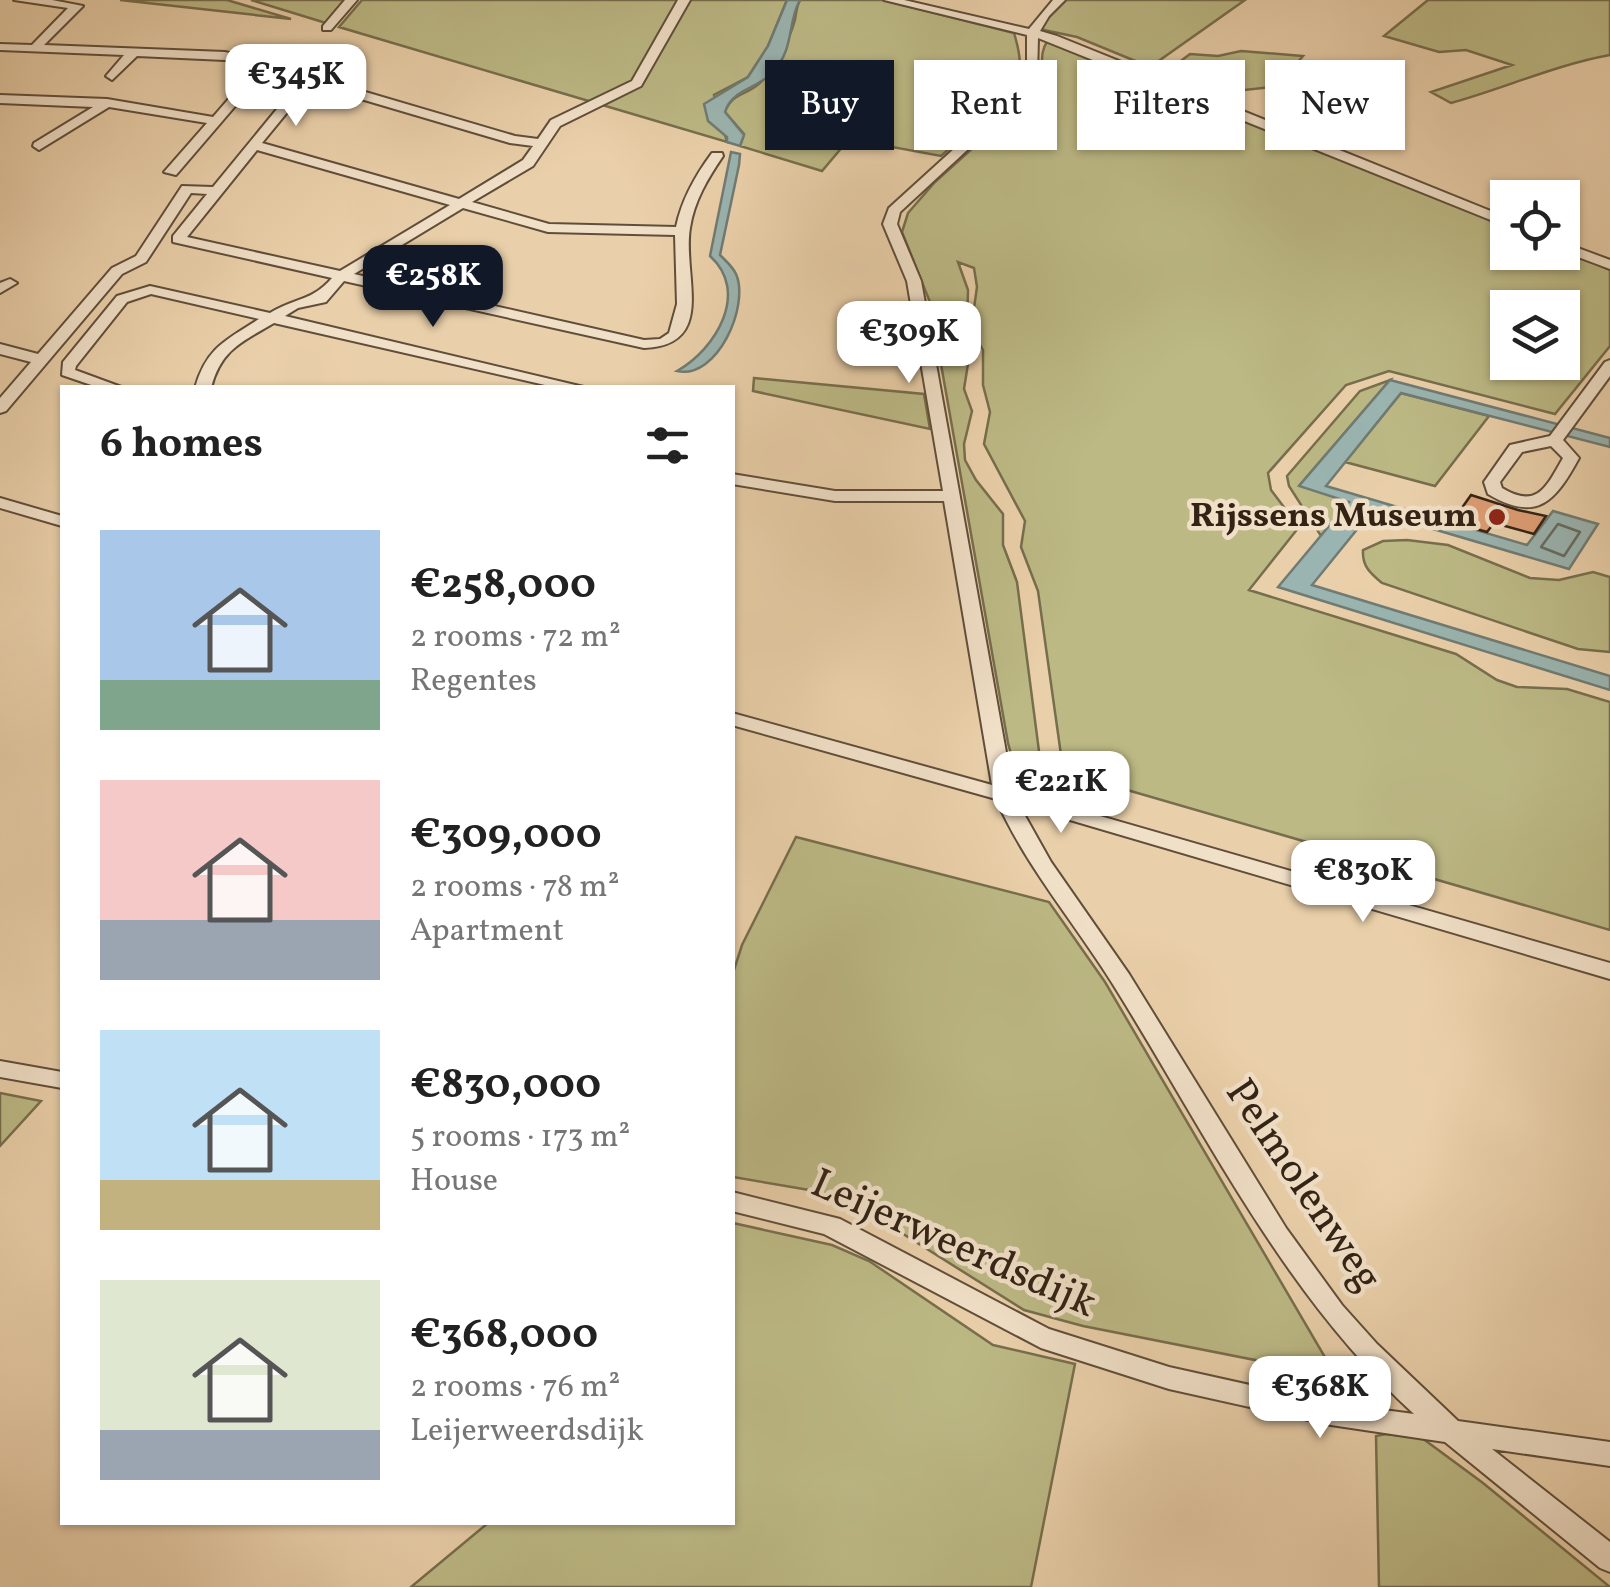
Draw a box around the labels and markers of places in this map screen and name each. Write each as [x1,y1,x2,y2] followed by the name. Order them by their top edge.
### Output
[226,44,366,129] pin: €345K
[363,245,503,330] pin: €258K
[839,301,979,386] pin: €309K
[1190,493,1477,541] place label: Rijssens Museum
[1486,506,1508,528] marker: Rijssens Museum
[991,751,1131,836] pin: €221K
[1293,840,1433,925] pin: €830K
[1250,1356,1390,1441] pin: €368K

